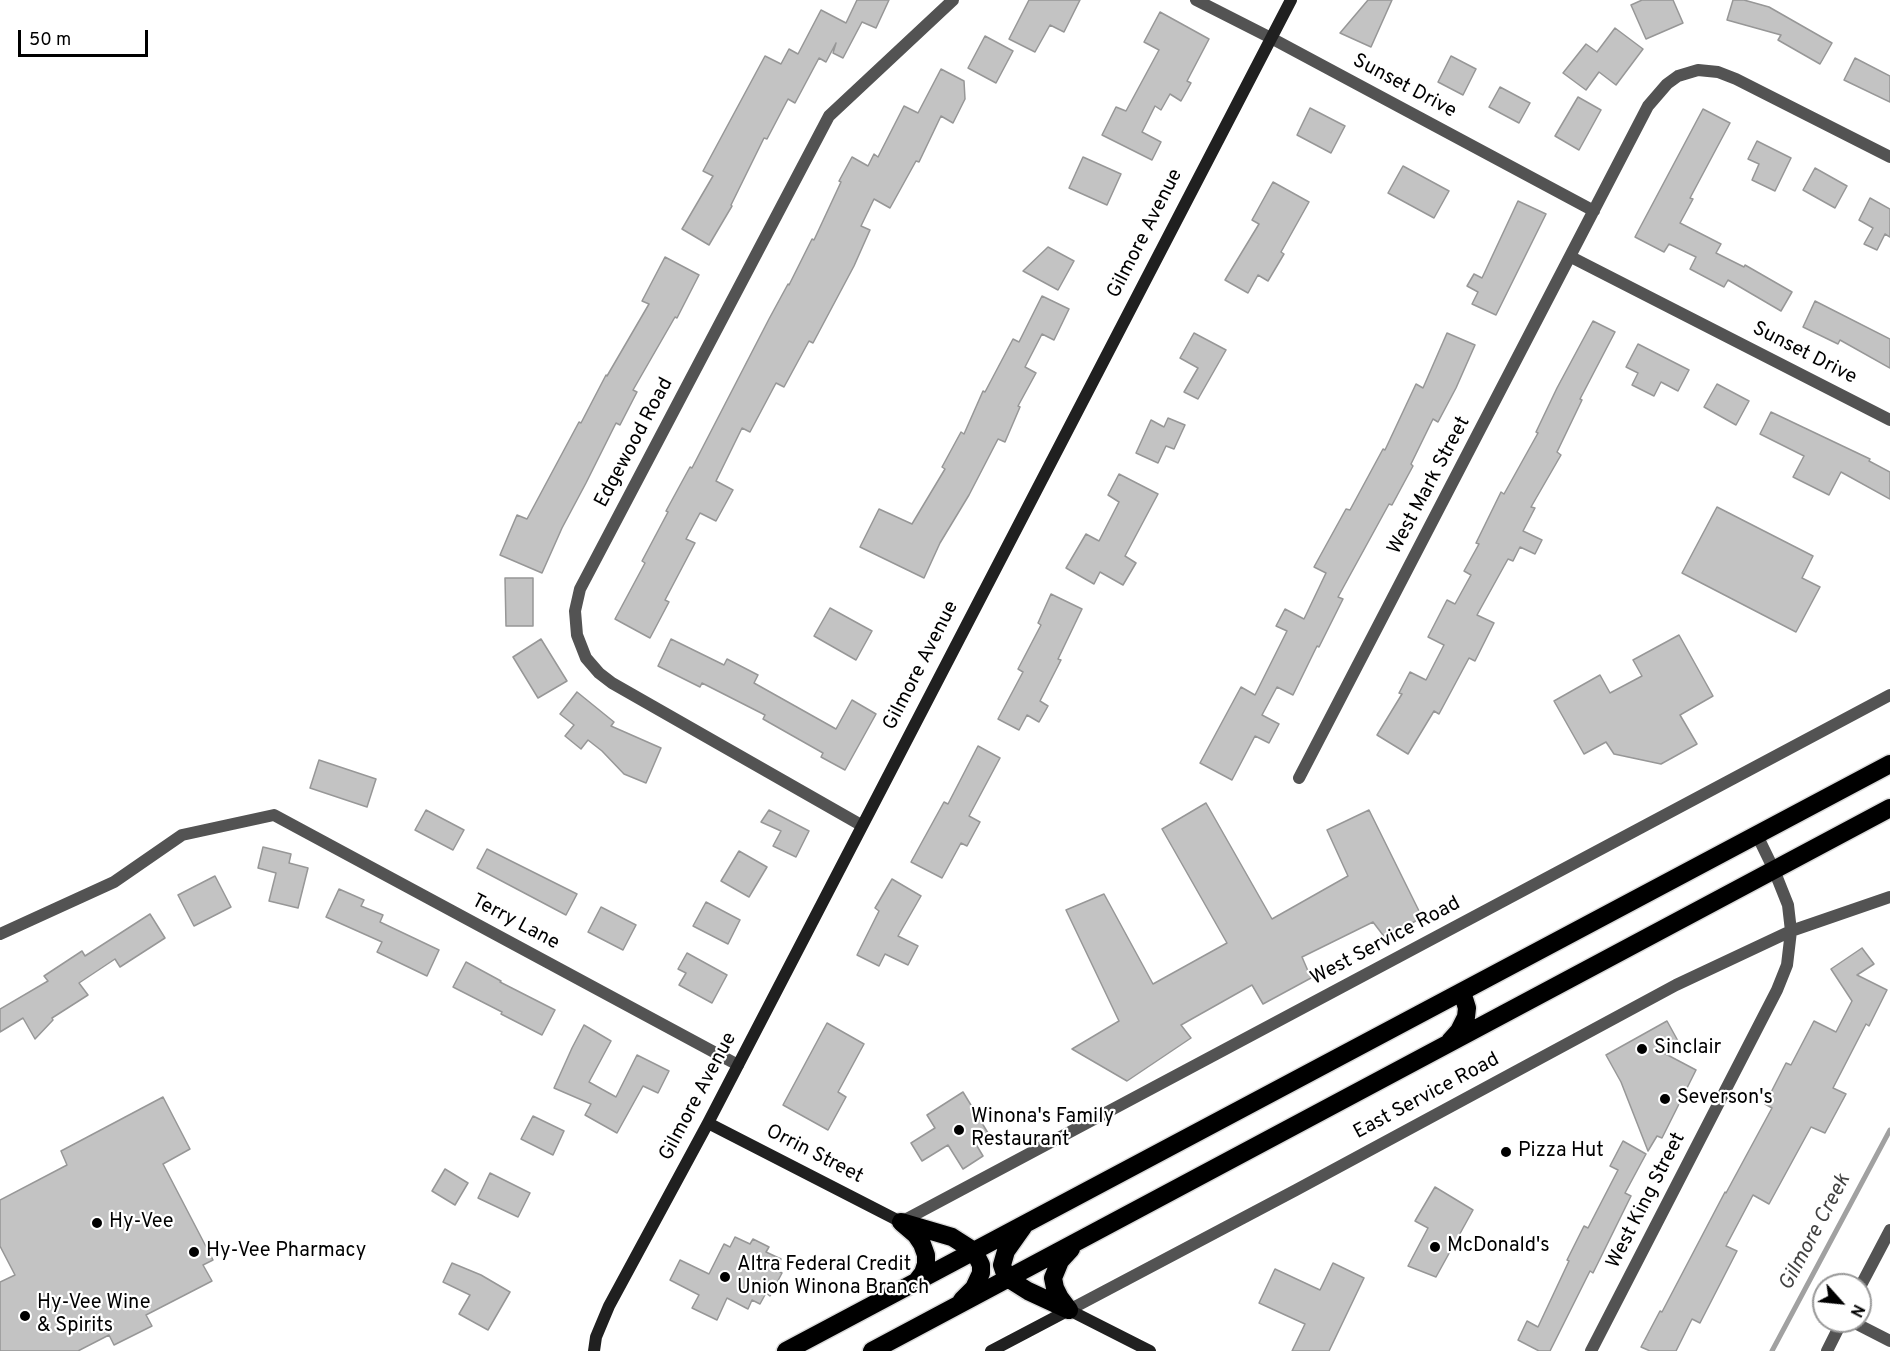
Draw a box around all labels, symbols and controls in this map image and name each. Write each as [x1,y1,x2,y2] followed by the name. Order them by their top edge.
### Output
[21,18,152,56] scale bar
[29,29,71,52] text: 50 m
[1348,50,1460,124] street label: Sunset Drive
[1103,165,1189,303] street label: Gilmore Avenue
[1748,317,1860,391] street label: Sunset Drive
[591,374,679,512] street label: Edgewood Road
[1384,413,1476,559] street label: West Mark Street
[879,597,965,735] street label: Gilmore Avenue
[467,890,563,956] street label: Terry Lane
[1307,892,1465,992] street label: West Service Road
[655,1029,743,1165] street label: Gilmore Avenue
[1654,1037,1721,1061] place label: Sinclair
[1635,1042,1649,1056] marker: Sinclair
[1350,1048,1504,1146] street label: East Service Road
[1677,1087,1773,1111] place label: Severson's
[1658,1092,1672,1106] marker: Severson's
[971,1106,1114,1153] place label: Winona's Family Restaurant
[761,1120,867,1190] street label: Orrin Street
[952,1123,966,1137] marker: Winona's Family Restaurant
[1602,1129,1692,1273] street label: West King Street
[1518,1140,1604,1164] place label: Pizza Hut
[1499,1145,1513,1159] marker: Pizza Hut
[1775,1170,1857,1296] water label: Gilmore Creek
[109,1211,174,1235] place label: Hy-Vee
[90,1216,104,1230] marker: Hy-Vee
[1447,1235,1550,1259] place label: McDonald's
[206,1240,366,1264] place label: Hy-Vee Pharmacy
[1428,1240,1442,1254] marker: McDonald's
[187,1245,201,1259] marker: Hy-Vee Pharmacy
[737,1254,929,1301] place label: Altra Federal Credit Union Winona Branch
[718,1270,732,1284] marker: Altra Federal Credit Union Winona Branch
[1812,1273,1872,1333] north arrow
[37,1292,150,1339] place label: Hy-Vee Wine & Spirits
[1845,1301,1868,1320] text: N
[18,1309,32,1323] marker: Hy-Vee Wine & Spirits

